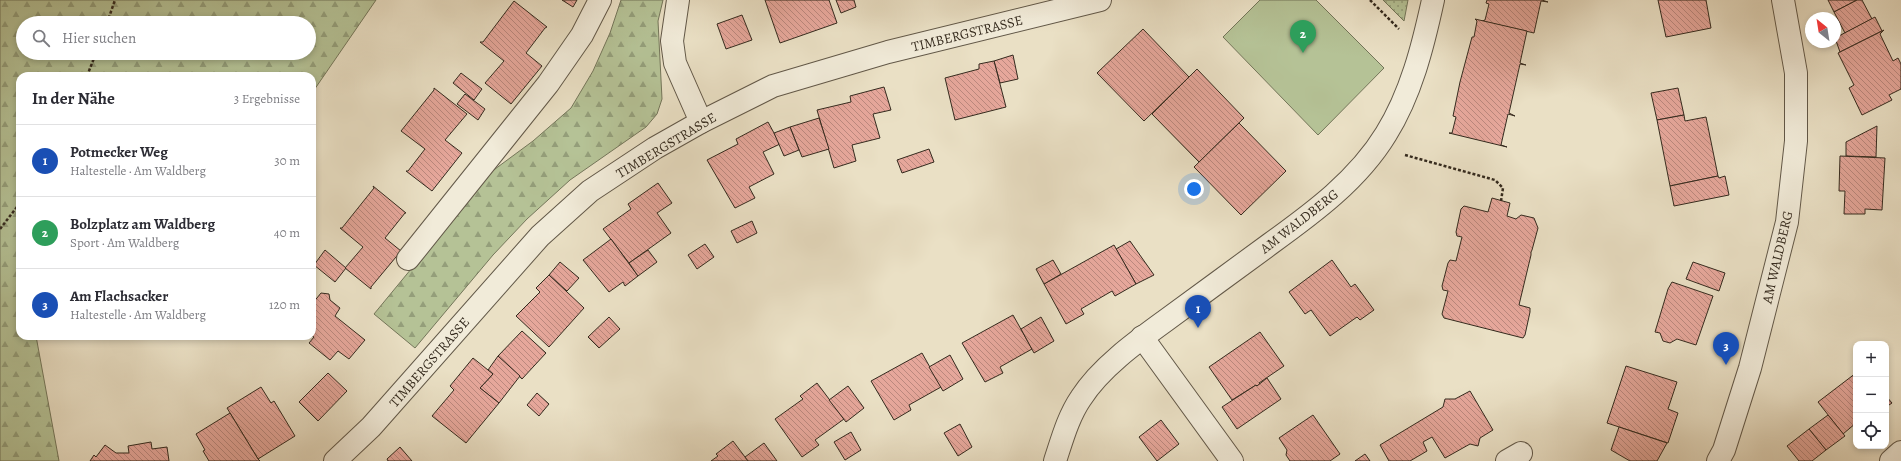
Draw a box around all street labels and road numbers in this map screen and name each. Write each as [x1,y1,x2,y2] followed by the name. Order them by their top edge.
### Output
[910,10,1025,56] street label: TIMBERGSTRASSE
[613,108,720,183] street label: TIMBERGSTRASSE
[1255,185,1342,259] street label: AM WALDBERG
[1757,209,1797,306] street label: AM WALDBERG
[385,313,474,412] street label: TIMBERGSTRASSE

